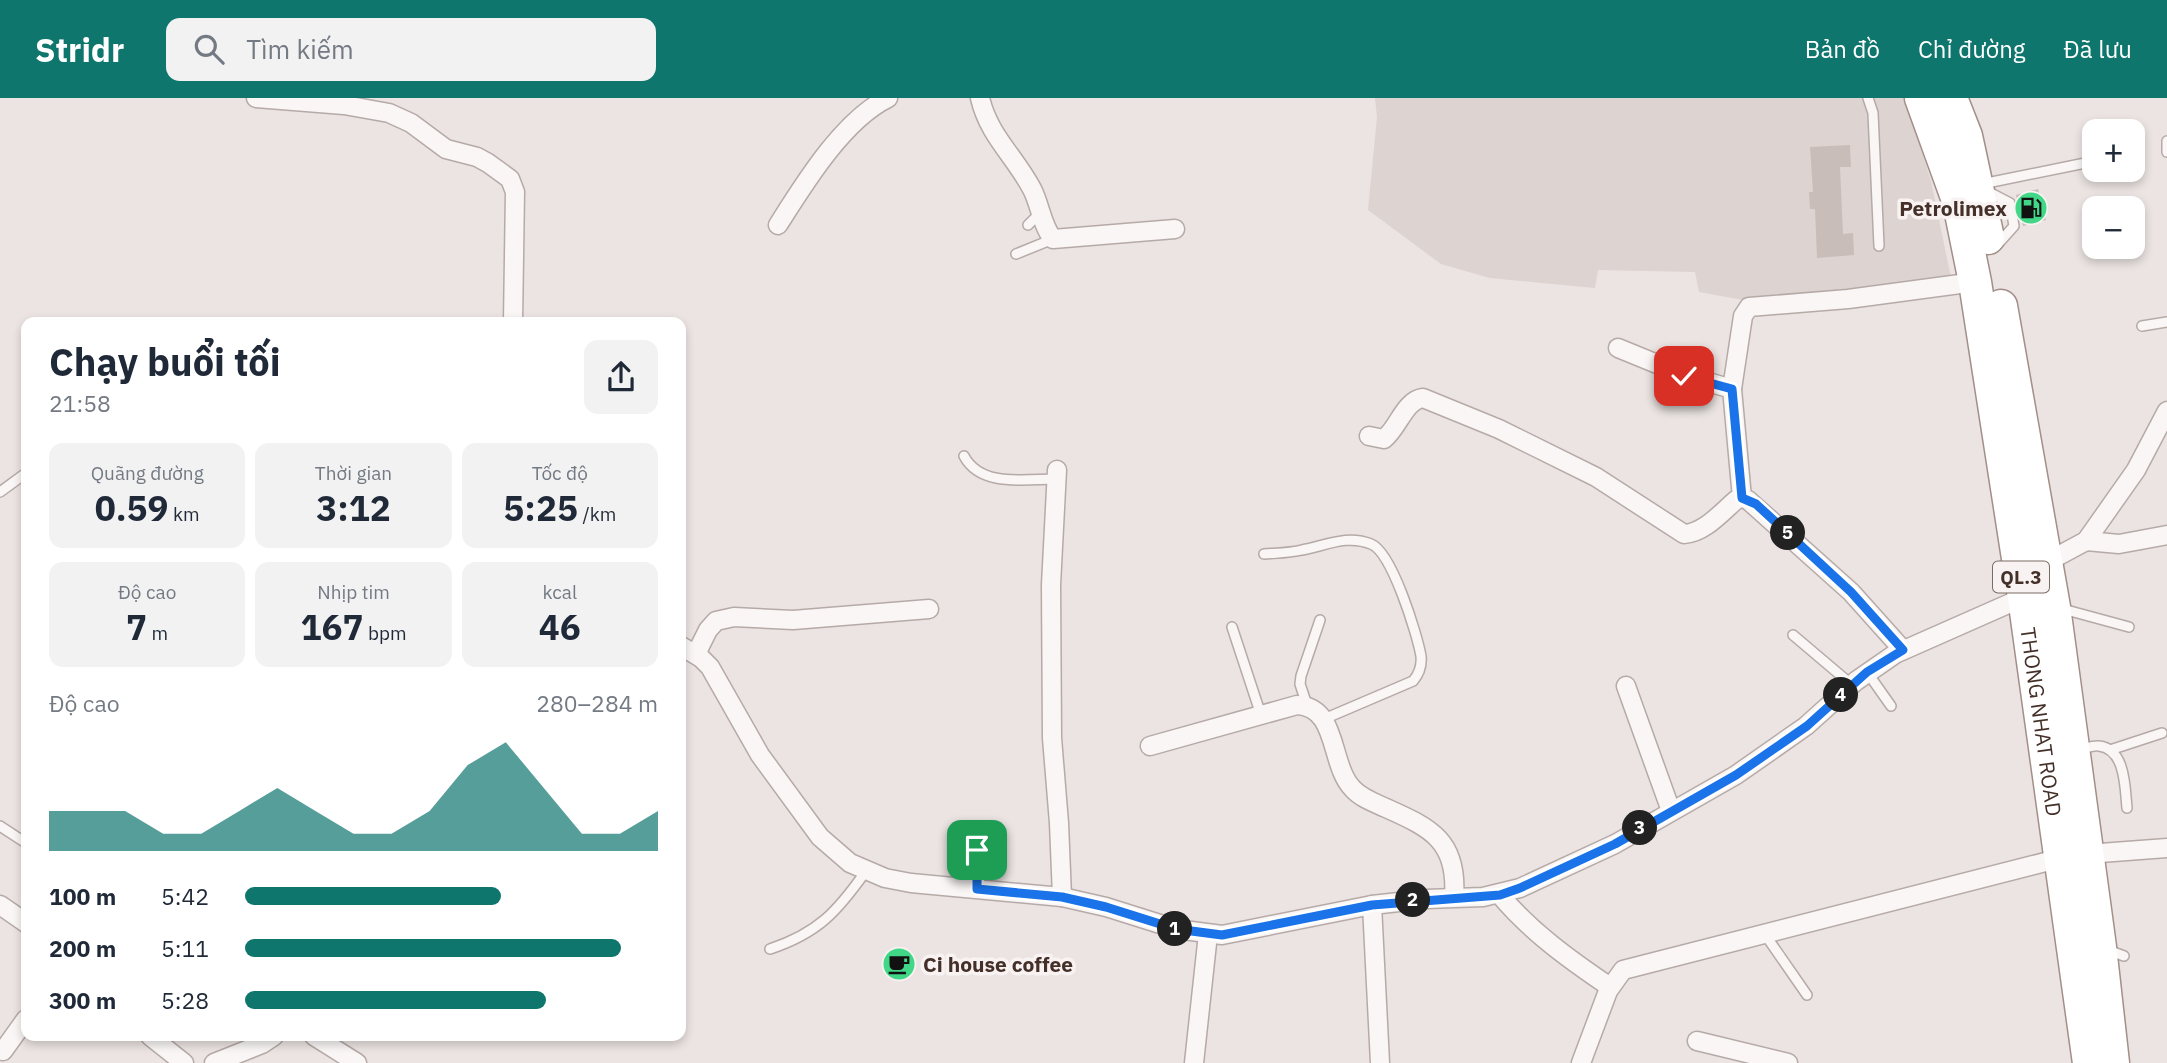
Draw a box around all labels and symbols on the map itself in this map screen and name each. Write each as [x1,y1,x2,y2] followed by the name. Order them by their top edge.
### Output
[2012,189,2050,227] fuel station icon: Petrolimex
[1899,194,2007,222] place label: Petrolimex
[1654,346,1714,406] pin
[1770,516,1806,550] pin: 5
[1993,562,2049,592] road number: QL.3
[2014,626,2068,818] street label: THONG NHAT ROAD
[1824,678,1858,712] pin: 4
[1622,810,1658,846] pin: 3
[947,820,1007,880] pin
[1396,882,1430,918] pin: 2
[1158,912,1192,946] pin: 1
[880,945,918,983] cafe icon: Ci house coffee
[923,950,1073,978] place label: Ci house coffee

